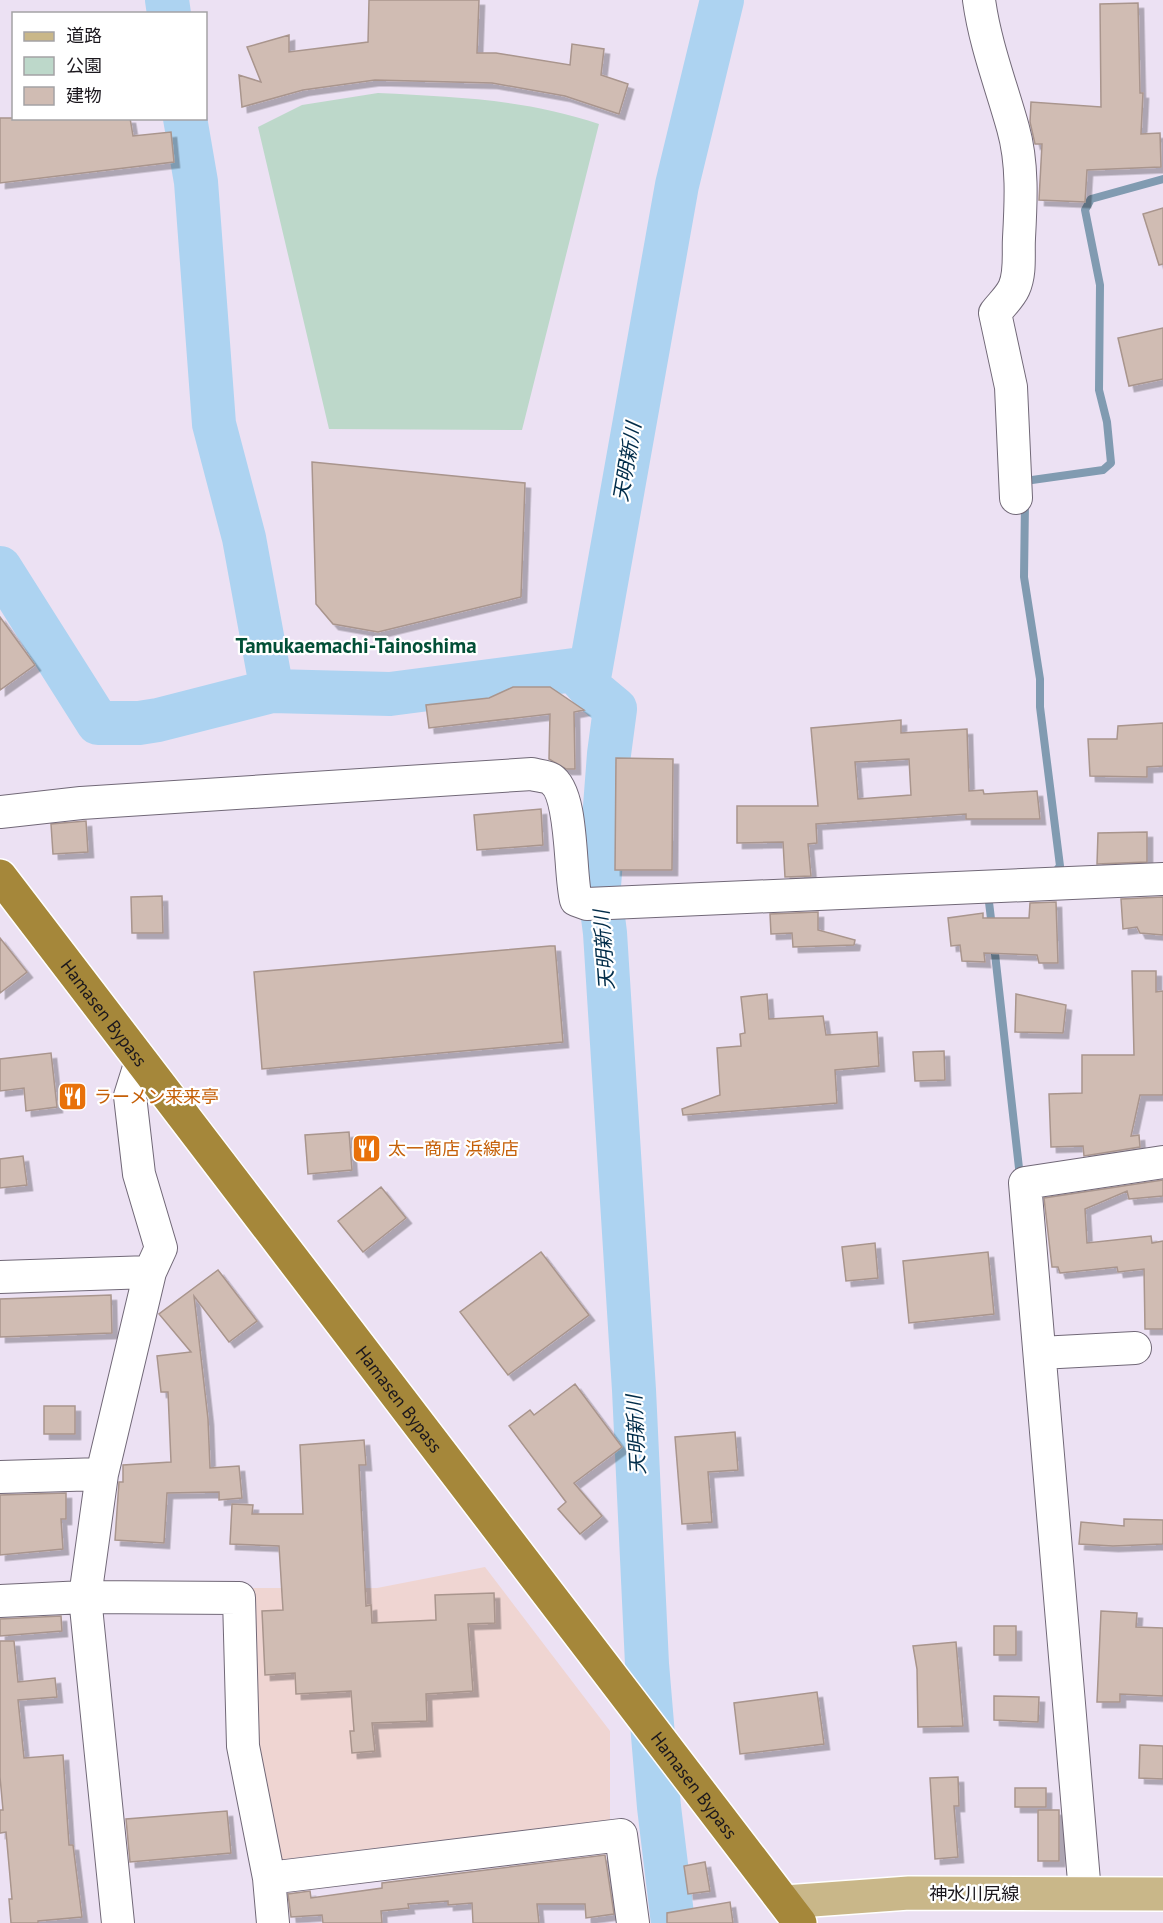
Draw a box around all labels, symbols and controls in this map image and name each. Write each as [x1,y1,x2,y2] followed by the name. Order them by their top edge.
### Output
[12,12,207,120] legend
[66,24,102,47] text: 道路
[66,54,102,77] text: 公園
[66,84,102,107] text: 建物
[607,418,647,504] water label: 天明新川
[235,632,477,659] district label: Tamukaemachi-Tainoshima
[588,907,620,991] water label: 天明新川
[56,955,153,1071] street label: Hamasen Bypass
[57,1080,89,1112] restaurant icon: ラーメン来来亭
[94,1085,219,1108] place label: ラーメン来来亭
[351,1132,383,1164] restaurant icon: 太一商店 浜線店
[388,1137,519,1160] place label: 太一商店 浜線店
[351,1341,448,1457] street label: Hamasen Bypass
[621,1392,651,1476] water label: 天明新川
[646,1727,743,1843] street label: Hamasen Bypass
[929,1882,1019,1905] street label: 神水川尻線

